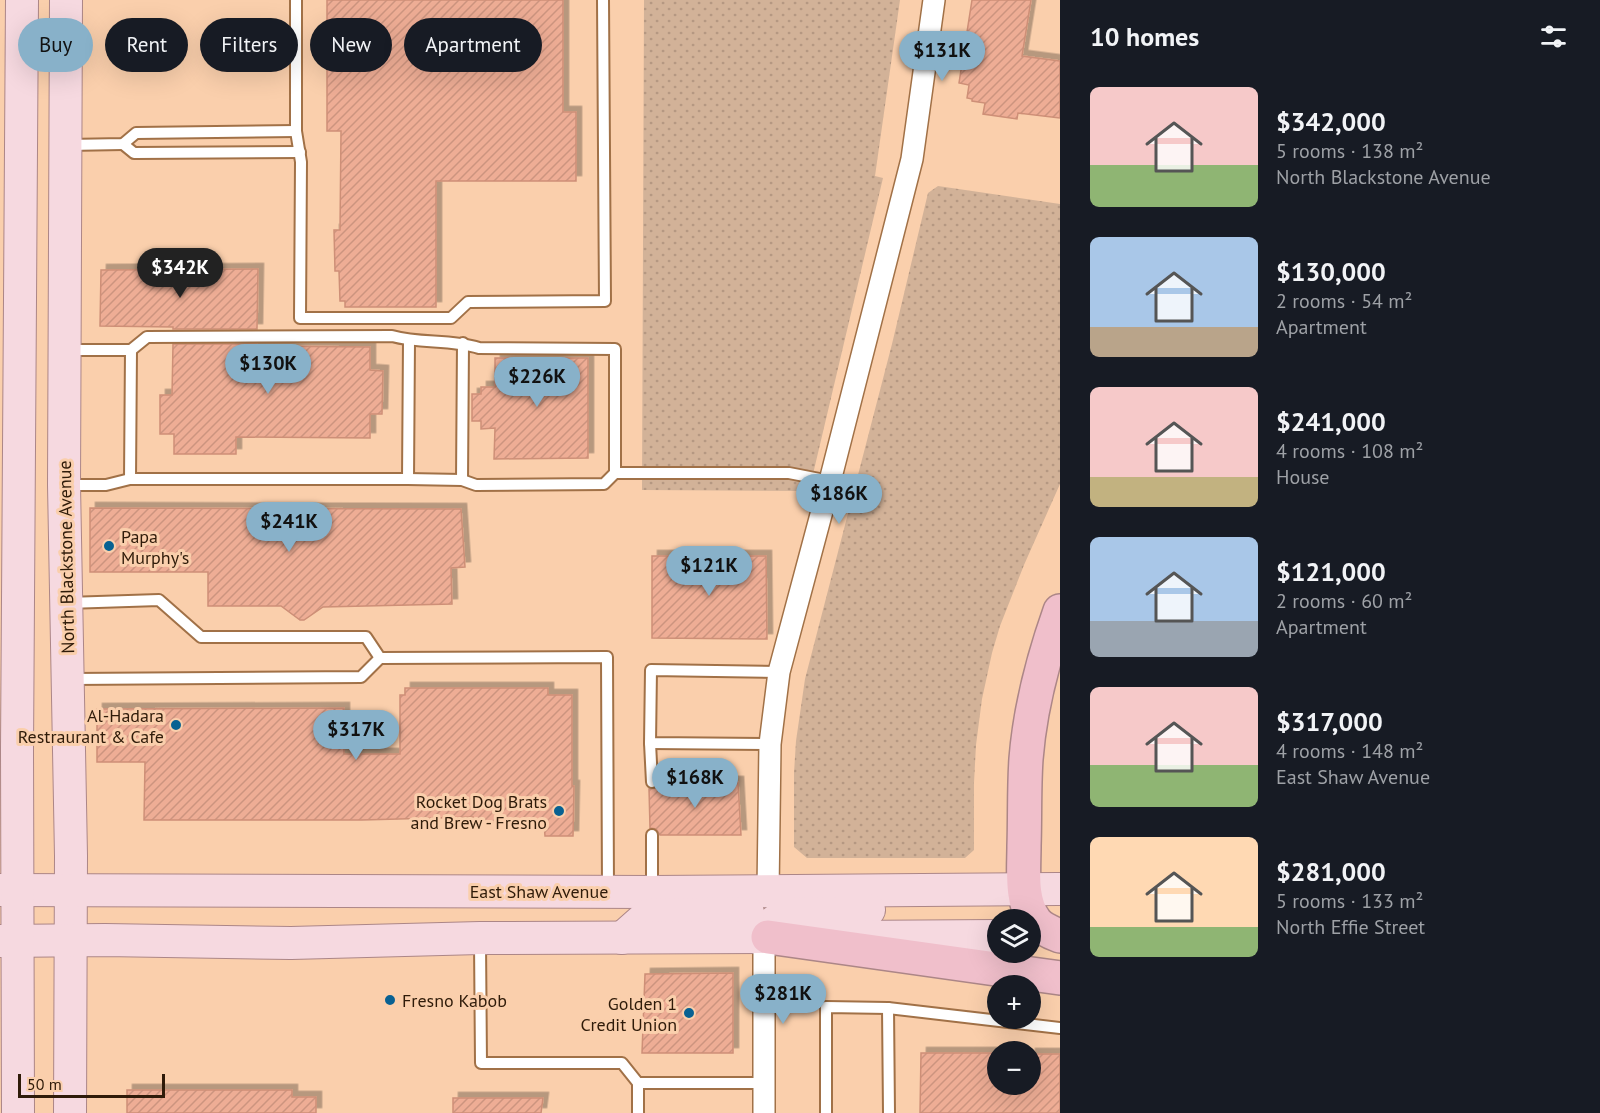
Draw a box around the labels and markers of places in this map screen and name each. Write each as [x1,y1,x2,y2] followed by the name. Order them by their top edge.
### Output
[900,31,984,82] pin: $131K
[138,248,222,299] pin: $342K
[226,344,310,395] pin: $130K
[495,357,579,408] pin: $226K
[797,474,881,525] pin: $186K
[247,502,331,553] pin: $241K
[121,525,189,569] place label: Papa Murphy's
[102,539,116,553] marker: Papa Murphy's
[667,546,751,597] pin: $121K
[18,704,164,748] place label: Al-Hadara Restraurant & Cafe
[314,710,398,761] pin: $317K
[169,718,183,732] marker: Al-Hadara Restraurant & Cafe
[653,758,737,809] pin: $168K
[411,790,547,834] place label: Rocket Dog Brats and Brew - Fresno
[552,804,566,818] marker: Rocket Dog Brats and Brew - Fresno
[741,974,825,1025] pin: $281K
[402,989,507,1012] place label: Fresno Kabob
[580,992,677,1036] place label: Golden 1 Credit Union
[383,993,397,1007] marker: Fresno Kabob
[682,1006,696,1020] marker: Golden 1 Credit Union

